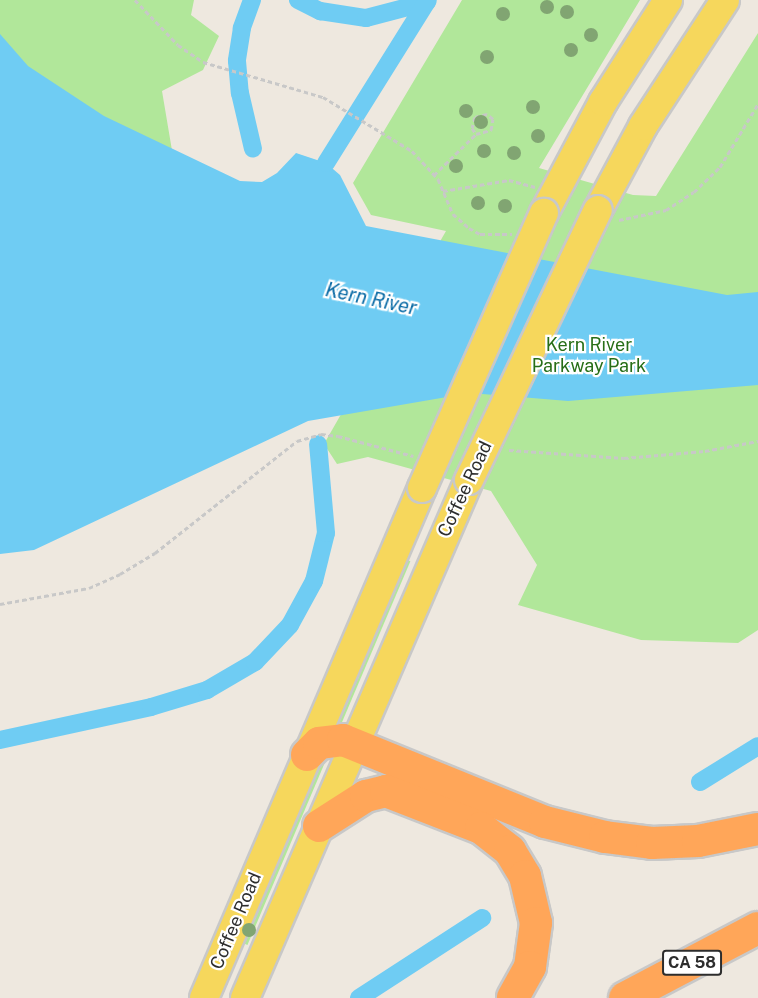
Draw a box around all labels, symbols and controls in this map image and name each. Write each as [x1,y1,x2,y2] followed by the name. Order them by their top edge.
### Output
[323,278,419,320] water label: Kern River
[532,335,646,378] park label: Kern River Parkway Park
[433,438,497,540] street label: Coffee Road
[206,869,266,973] street label: Coffee Road
[662,950,722,976] road number: CA 58

